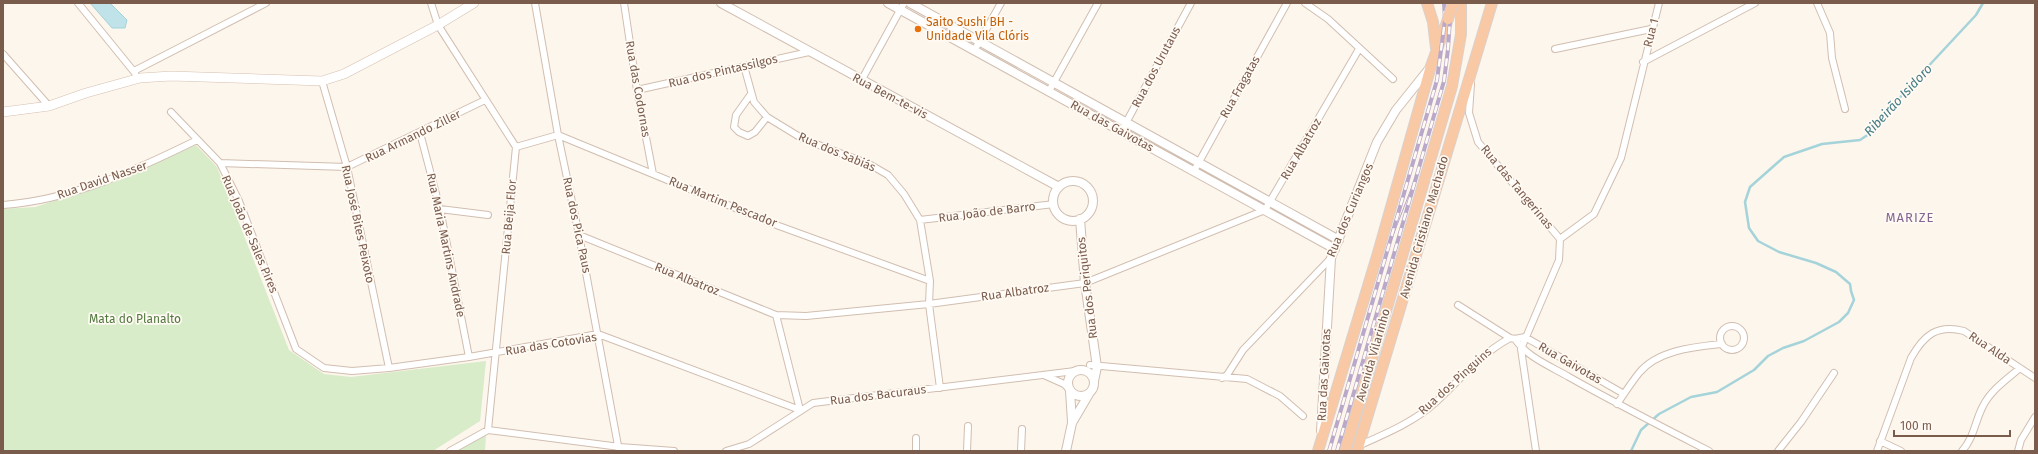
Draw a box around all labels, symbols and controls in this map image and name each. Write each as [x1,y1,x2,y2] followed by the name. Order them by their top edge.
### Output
[926,15,1029,43] place label: Saito Sushi BH - Unidade Vila Clóris
[1641,17,1661,49] street label: Rua 1
[913,24,923,34] marker: Saito Sushi BH - Unidade Vila Clóris
[1129,24,1183,110] street label: Rua dos Urutaus
[623,40,653,139] street label: Rua das Codornas
[667,52,779,90] street label: Rua dos Pintassilgos
[1217,53,1263,121] street label: Rua Fragatas
[1861,61,1935,139] water label: Ribeirão Isidoro
[850,70,930,122] street label: Rua Bem-te-vis
[1068,97,1156,155] street label: Rua das Gaivotas
[363,107,463,165] street label: Rua Armando Ziller
[1278,116,1324,182] street label: Rua Albatroz
[796,129,878,175] street label: Rua dos Sabiás
[1478,142,1556,232] street label: Rua das Tangerinas
[1397,154,1451,300] street label: Avenida Cristiano Machado
[55,158,149,202] street label: Rua David Nasser
[1324,161,1376,259] street label: Rua dos Curiangos
[339,164,377,284] street label: Rua José Bites Peixoto
[424,172,468,318] street label: Rua Maria Martins Andrade
[219,173,281,295] street label: Rua João de Sales Pires
[667,174,779,230] street label: Rua Martim Pescador
[560,176,594,275] street label: Rua dos Pica Paus
[499,179,519,255] street label: Rua Beija Flor
[938,199,1036,225] street label: Rua João de Barro
[1885,210,1935,225] district label: MARIZE
[1074,236,1100,340] street label: Rua dos Periquitos
[653,260,721,298] street label: Rua Albatroz
[980,280,1050,304] street label: Rua Albatroz
[1353,307,1393,403] street label: Avenida Vilarinho
[89,312,181,326] park label: Mata do Planalto
[1315,328,1333,422] street label: Rua das Gaivotas
[1966,329,2014,367] street label: Rua Alda
[504,330,598,358] street label: Rua das Cotovias
[1536,339,1604,387] street label: Rua Gaivotas
[1416,344,1495,417] street label: Rua dos Pinguins
[829,382,927,408] street label: Rua dos Bacuraus
[1894,412,2010,438] scale bar
[1900,419,1932,433] text: 100 m

